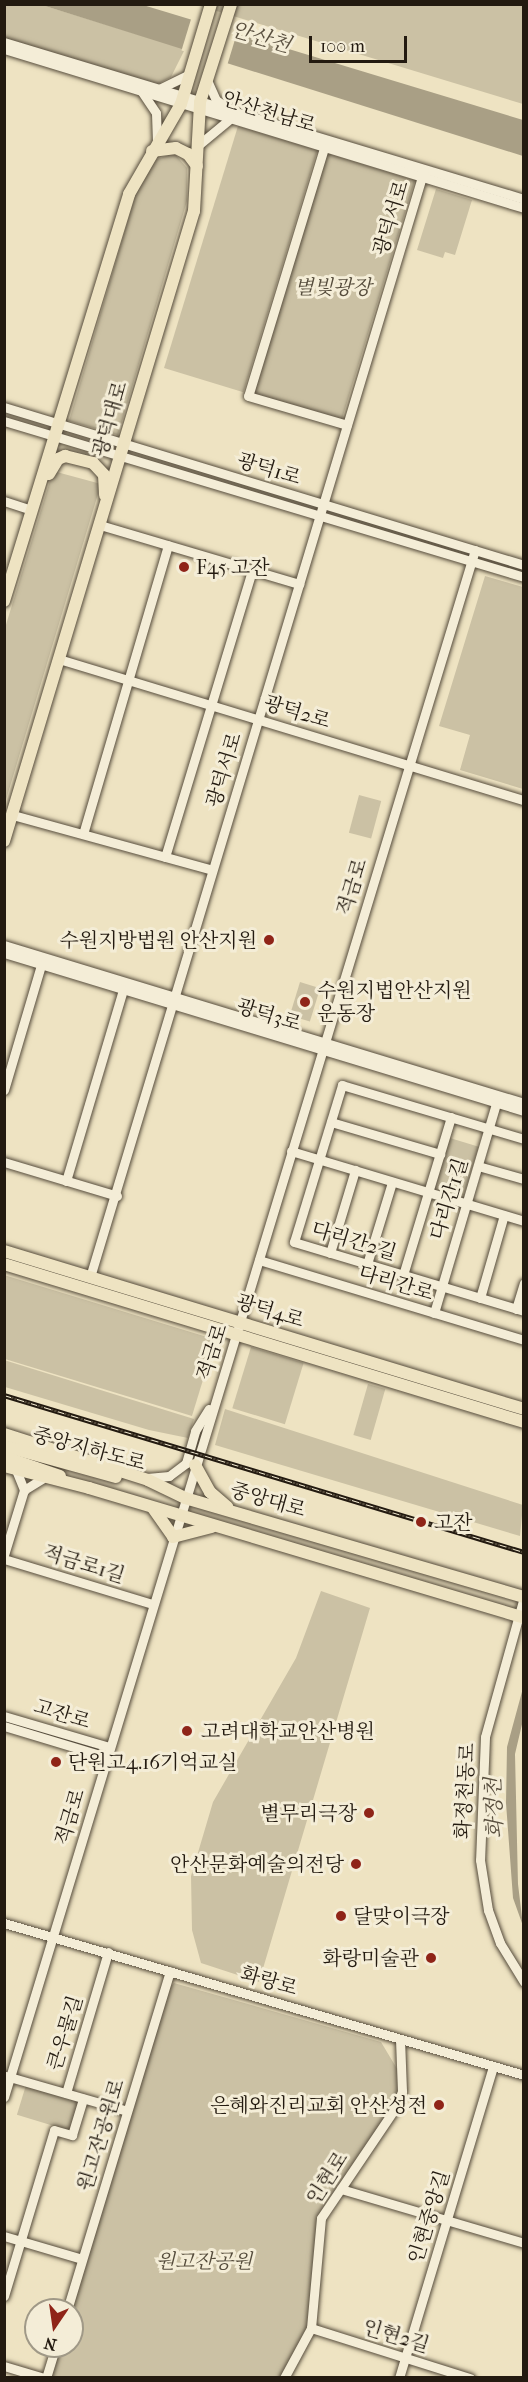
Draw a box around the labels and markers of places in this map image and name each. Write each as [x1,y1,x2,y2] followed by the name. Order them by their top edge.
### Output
[196,555,270,579] place label: F45 고잔
[177,560,191,574] marker: F45 고잔
[60,928,257,952] place label: 수원지방법원 안산지원
[262,933,276,947] marker: 수원지방법원 안산지원
[317,978,472,1025] place label: 수원지법안산지원 운동장
[298,995,312,1009] marker: 수원지법안산지원 운동장
[434,1510,473,1534] place label: 고잔
[412,1513,430,1531] marker: 고잔
[201,1719,375,1743] place label: 고려대학교안산병원
[178,1722,196,1740] marker: 고려대학교안산병원
[68,1750,237,1774] place label: 단원고4.16기억교실
[49,1755,63,1769] marker: 단원고4.16기억교실
[260,1801,357,1825] place label: 별무리극장
[362,1806,376,1820] marker: 별무리극장
[170,1852,344,1876] place label: 안산문화예술의전당
[349,1857,363,1871] marker: 안산문화예술의전당
[353,1904,450,1928] place label: 달맞이극장
[334,1909,348,1923] marker: 달맞이극장
[322,1946,419,1970] place label: 화랑미술관
[424,1951,438,1965] marker: 화랑미술관
[210,2093,427,2117] place label: 은혜와진리교회 안산성전
[432,2098,446,2112] marker: 은혜와진리교회 안산성전

